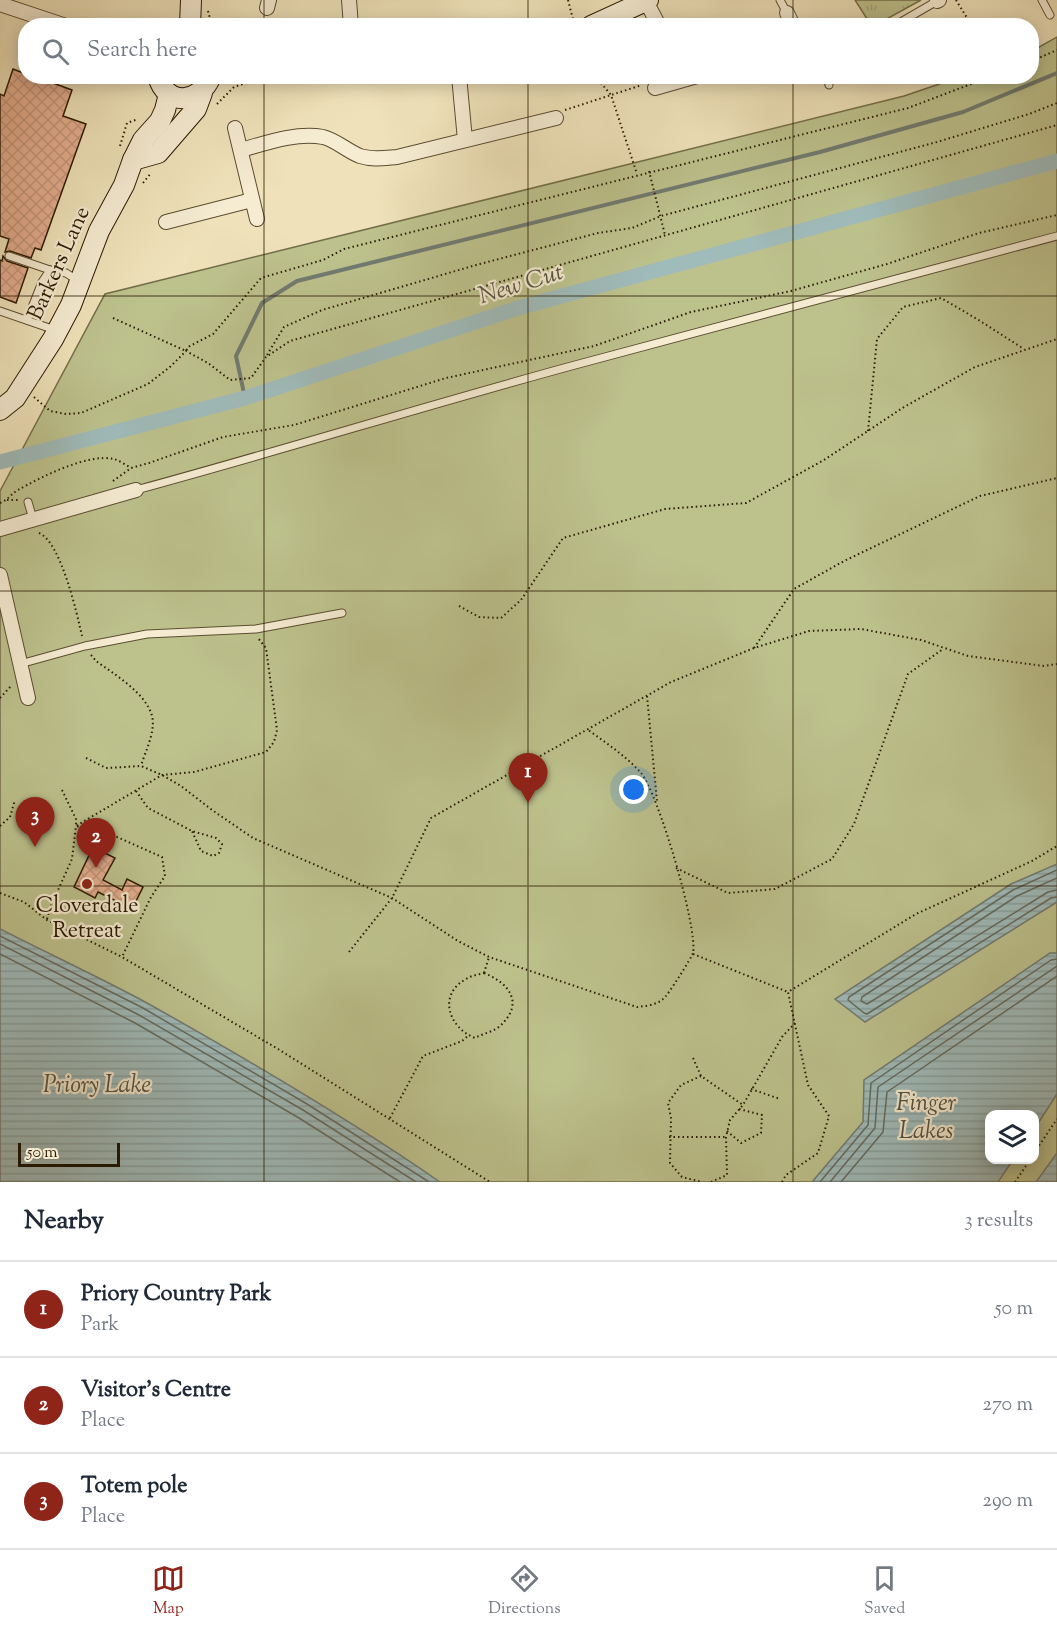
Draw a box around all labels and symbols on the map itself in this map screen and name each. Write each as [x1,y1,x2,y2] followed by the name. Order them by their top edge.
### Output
[21,202,99,326] street label: Barkers Lane
[474,256,568,314] water label: New Cut
[508,754,548,803] pin: 1
[619,775,648,804] your location
[15,798,54,847] pin: 3
[76,818,116,868] pin: 2
[80,877,94,891] marker: Cloverdale Retreat
[35,891,139,948] place label: Cloverdale Retreat
[43,1069,151,1103] water label: Priory Lake
[896,1087,957,1149] water label: Finger Lakes
[18,1140,120,1168] scale bar

